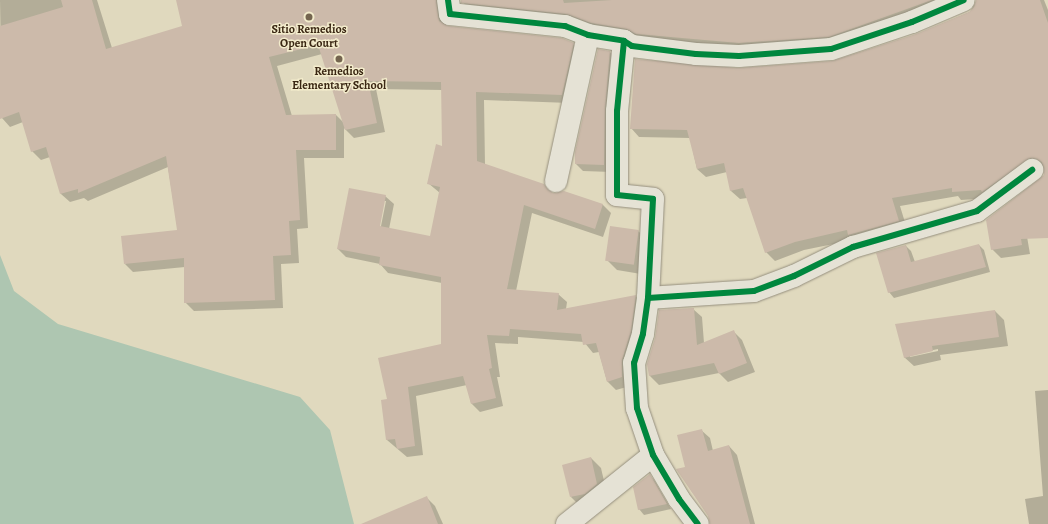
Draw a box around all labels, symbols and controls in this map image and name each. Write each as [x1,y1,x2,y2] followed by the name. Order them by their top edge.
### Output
[304,12,314,22] marker: Sitio Remedios Open Court
[271,23,347,51] place label: Sitio Remedios Open Court
[334,54,344,64] marker: Remedios Elementary School
[292,65,386,93] place label: Remedios Elementary School

